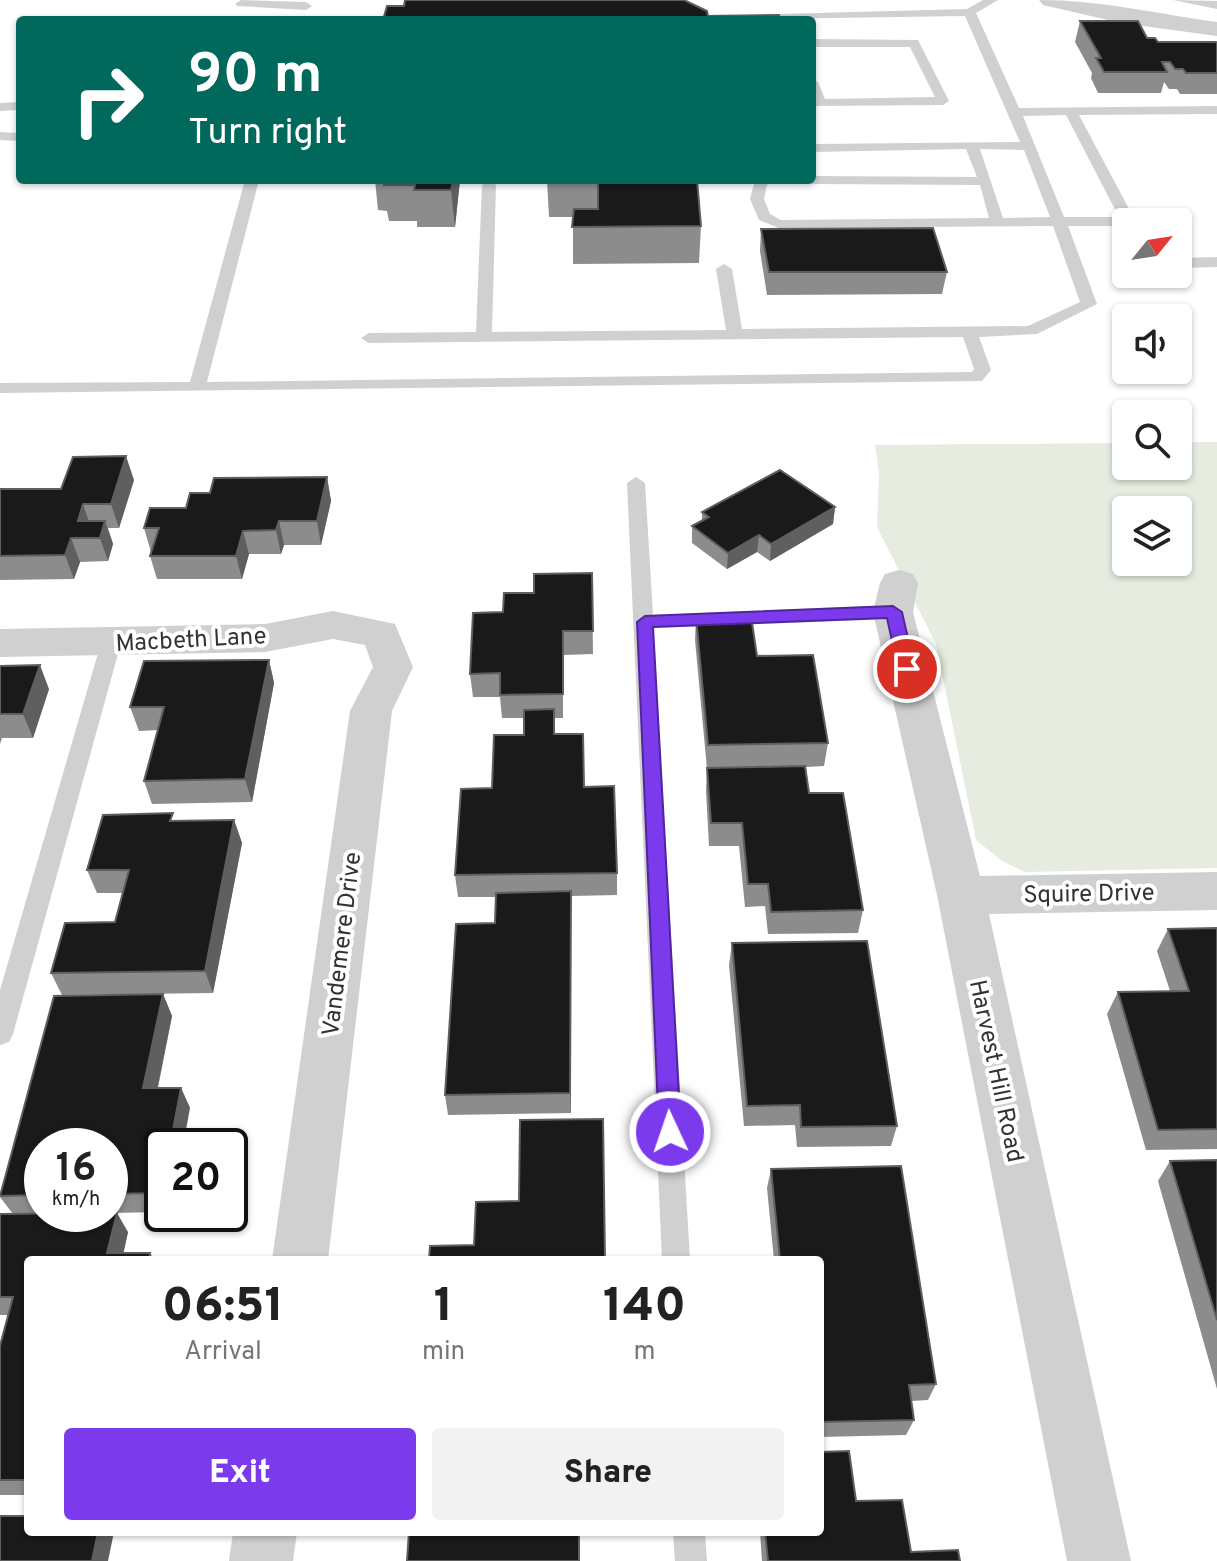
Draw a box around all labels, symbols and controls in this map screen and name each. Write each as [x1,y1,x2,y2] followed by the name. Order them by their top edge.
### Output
[188,42,323,112] text: 90 m
[56,48,160,152] icon: right
[188,111,347,157] text: Turn right
[1112,208,1192,288] north arrow
[1112,208,1192,576] map controls
[1112,304,1192,384] button: sound
[1112,400,1192,480] button: search
[1112,496,1192,576] button: layers
[115,622,267,660] street label: Macbeth Lane
[873,635,941,703] pin
[885,647,929,691] icon: arrive
[317,850,369,1038] street label: Vandemere Drive
[1023,879,1155,911] street label: Squire Drive
[961,977,1029,1165] street label: Harvest Hill Road
[628,1090,712,1174] position arrow
[144,1128,248,1232] speed limit sign: 20
[56,1145,96,1195] text: 16
[52,1187,100,1213] text: km/h
[162,1278,284,1338] text: 06:51
[434,1278,453,1338] text: 1
[603,1278,686,1338] text: 140
[184,1336,262,1369] text: Arrival
[422,1336,465,1369] text: min
[634,1336,656,1369] text: m
[64,1428,416,1520] button: Exit
[432,1428,784,1520] button: Share

